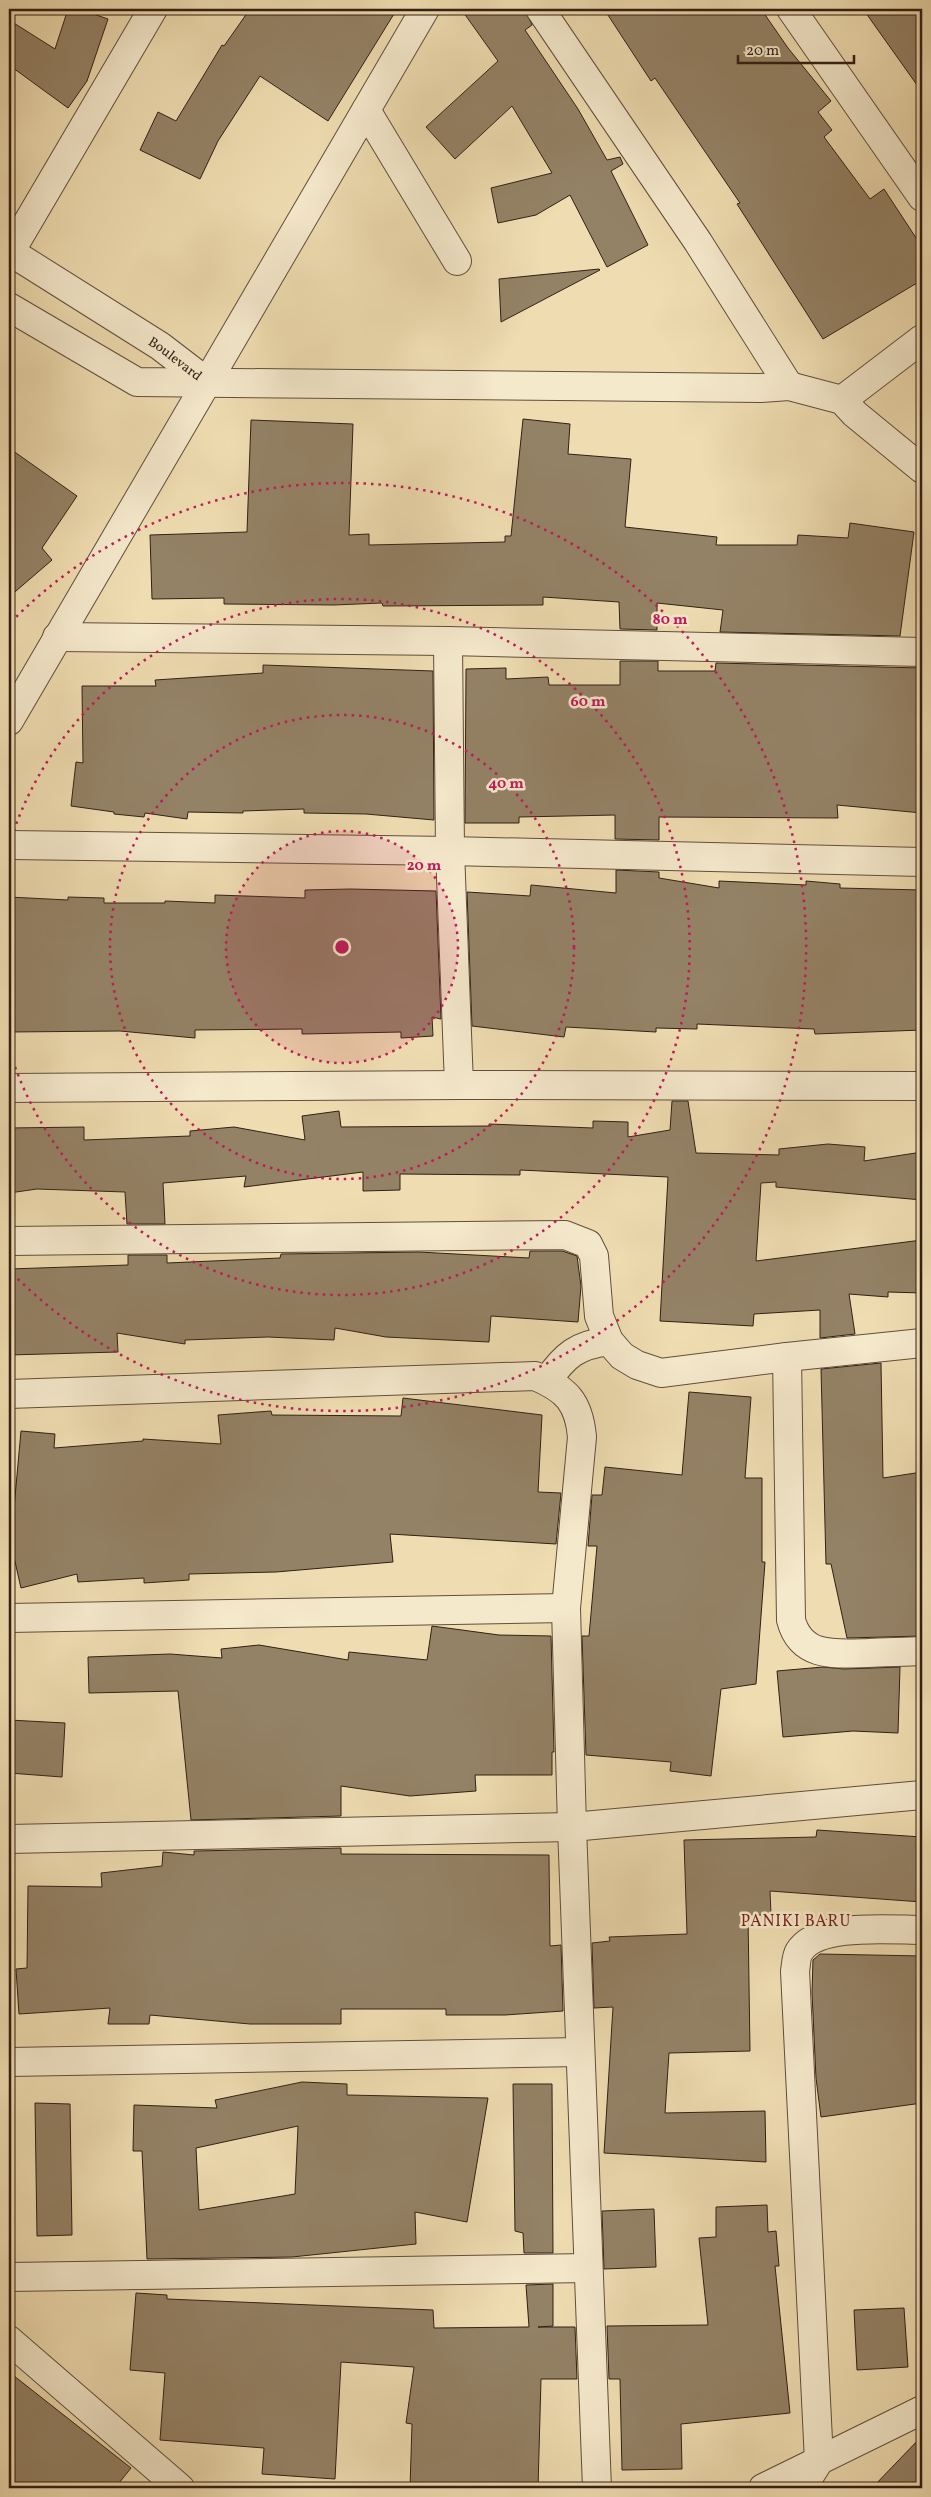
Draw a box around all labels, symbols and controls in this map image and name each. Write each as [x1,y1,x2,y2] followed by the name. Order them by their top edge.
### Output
[738,32,855,64] scale bar
[746,41,779,62] text: 20 m
[144,333,205,386] street label: Boulevard
[653,610,688,631] text: 80 m
[571,692,606,713] text: 60 m
[488,774,524,795] text: 40 m
[407,856,442,877] text: 20 m
[333,938,351,956] centre of rings
[741,1911,851,1933] district label: PANIKI BARU

